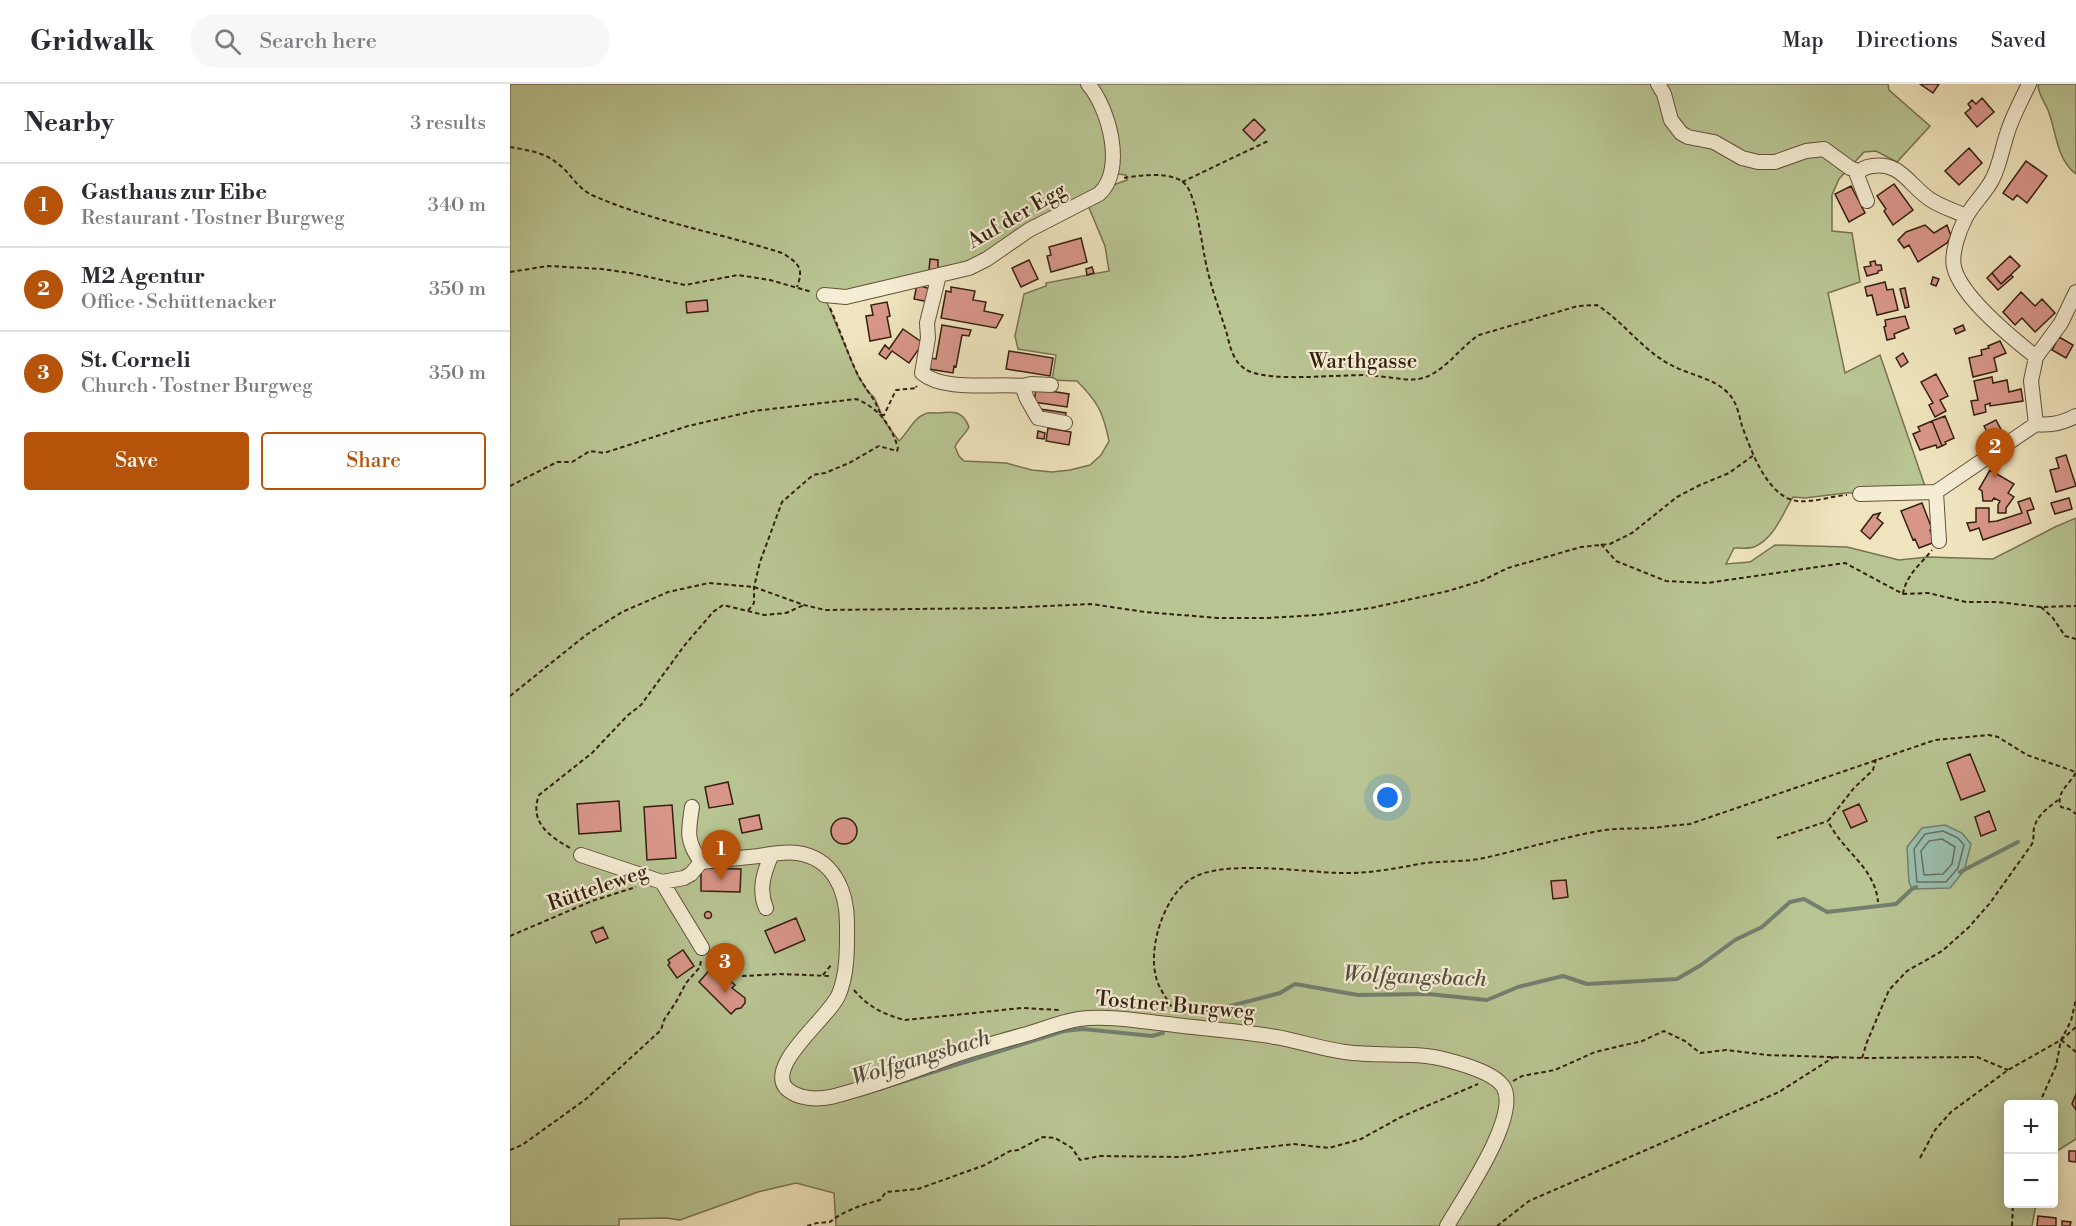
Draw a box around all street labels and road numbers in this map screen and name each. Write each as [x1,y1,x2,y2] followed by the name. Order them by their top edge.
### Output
[962,177,1071,255] street label: Auf der Egg
[1308,349,1417,375] street label: Warthgasse
[544,859,652,917] street label: Rütteleweg
[1094,986,1256,1026] street label: Tostner Burgweg

